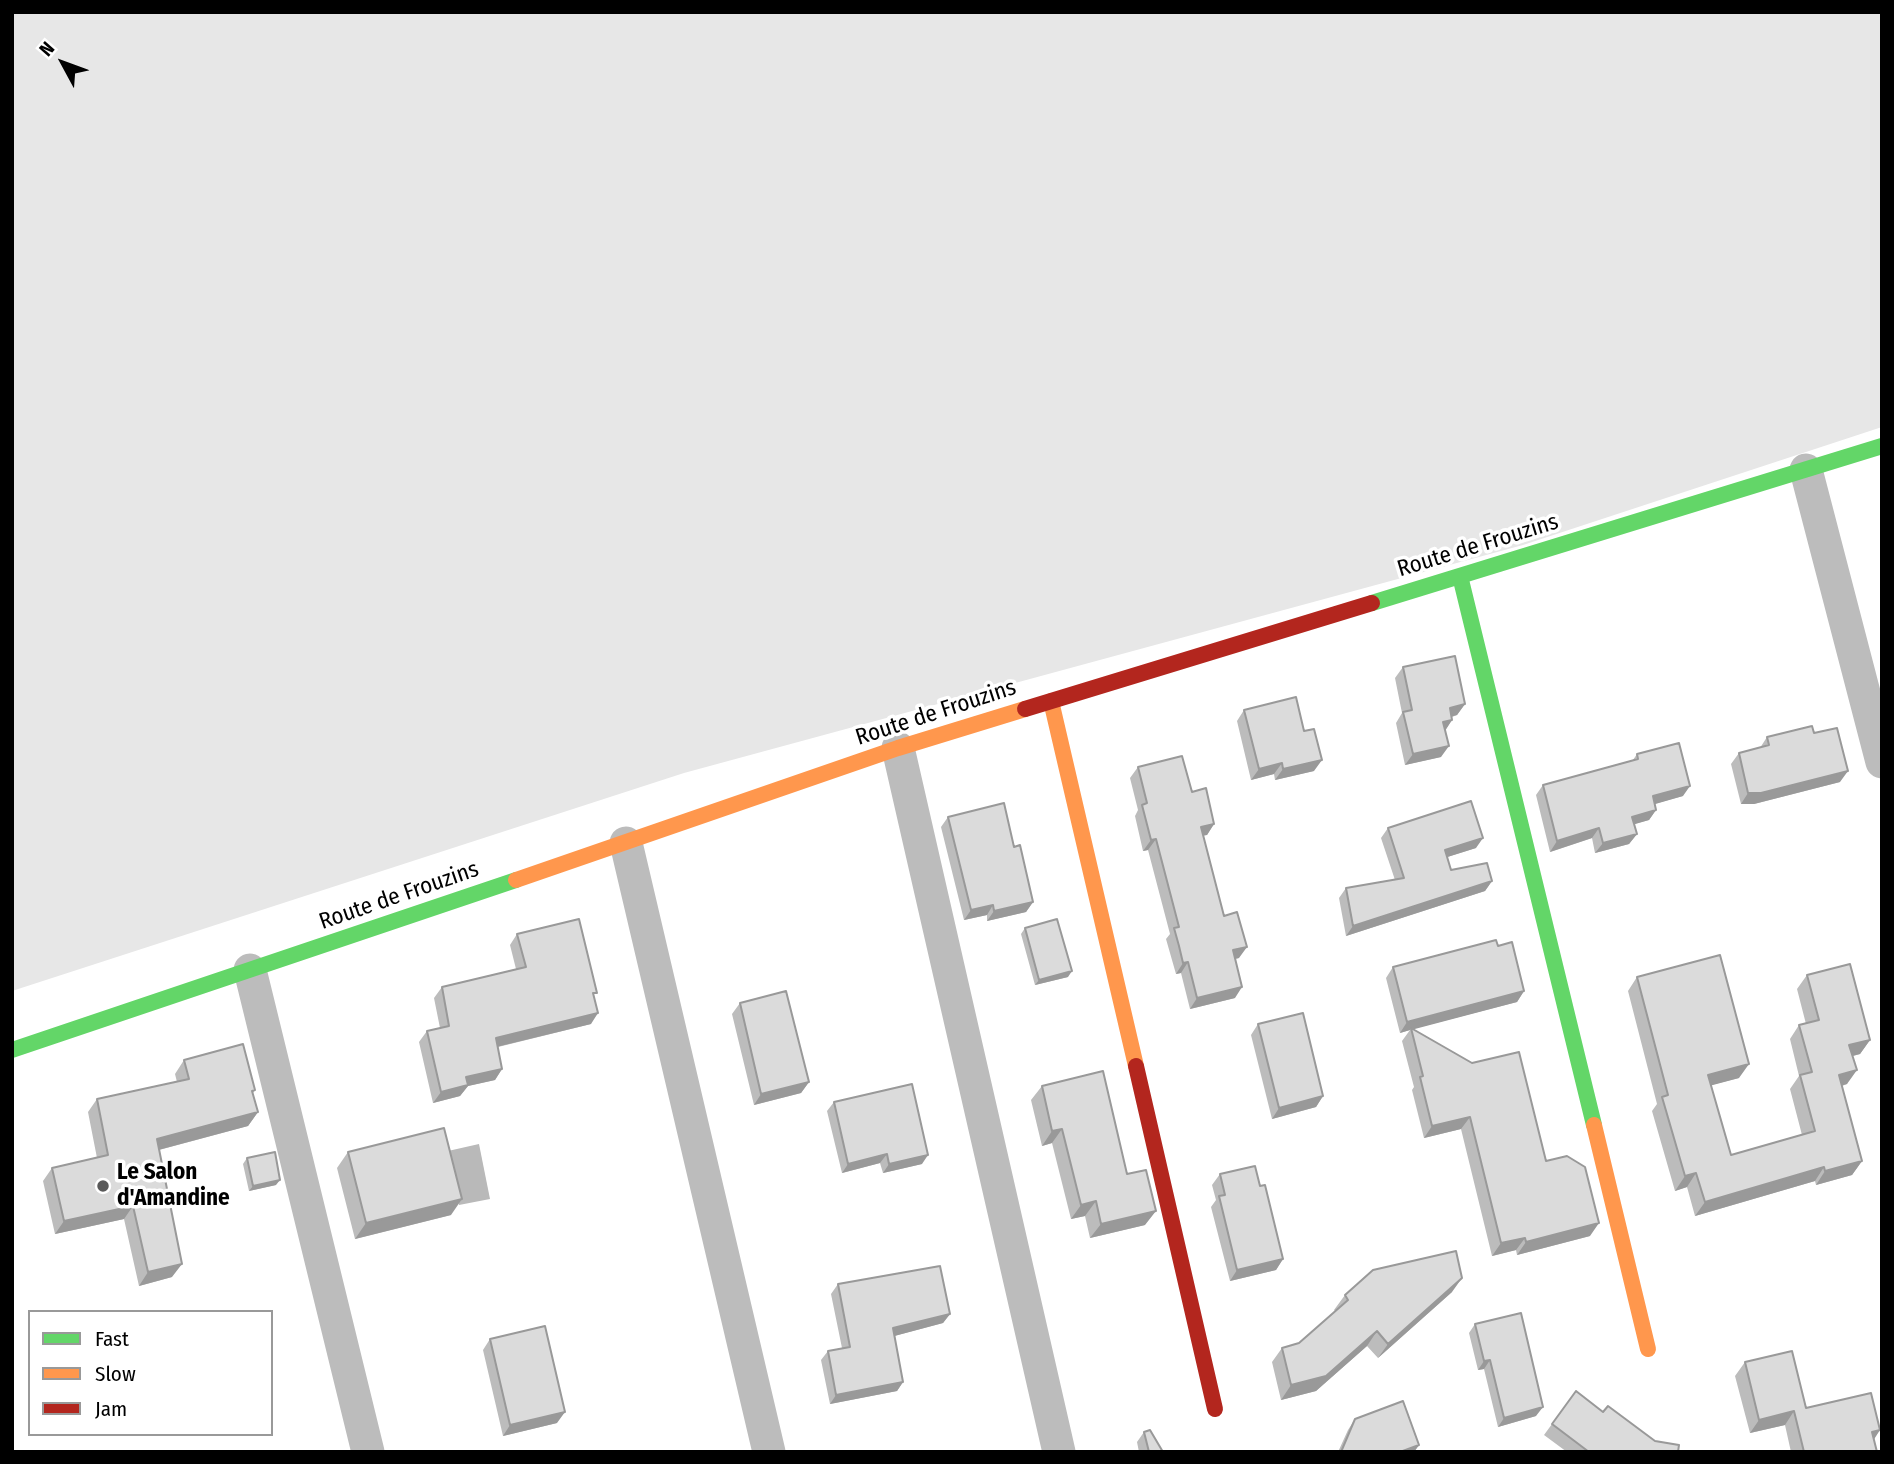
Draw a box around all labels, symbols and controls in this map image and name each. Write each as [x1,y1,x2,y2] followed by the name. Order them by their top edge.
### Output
[28,28,98,98] north arrow
[34,37,59,61] text: N
[1394,508,1562,584] street label: Route de Frouzins
[852,674,1020,752] street label: Route de Frouzins
[316,856,482,936] street label: Route de Frouzins
[117,1159,230,1213] place label: Le Salon d'Amandine
[95,1178,111,1194] marker: Le Salon d'Amandine
[28,1310,273,1436] legend
[95,1326,129,1352] text: Fast
[95,1361,136,1387] text: Slow
[95,1396,127,1422] text: Jam

